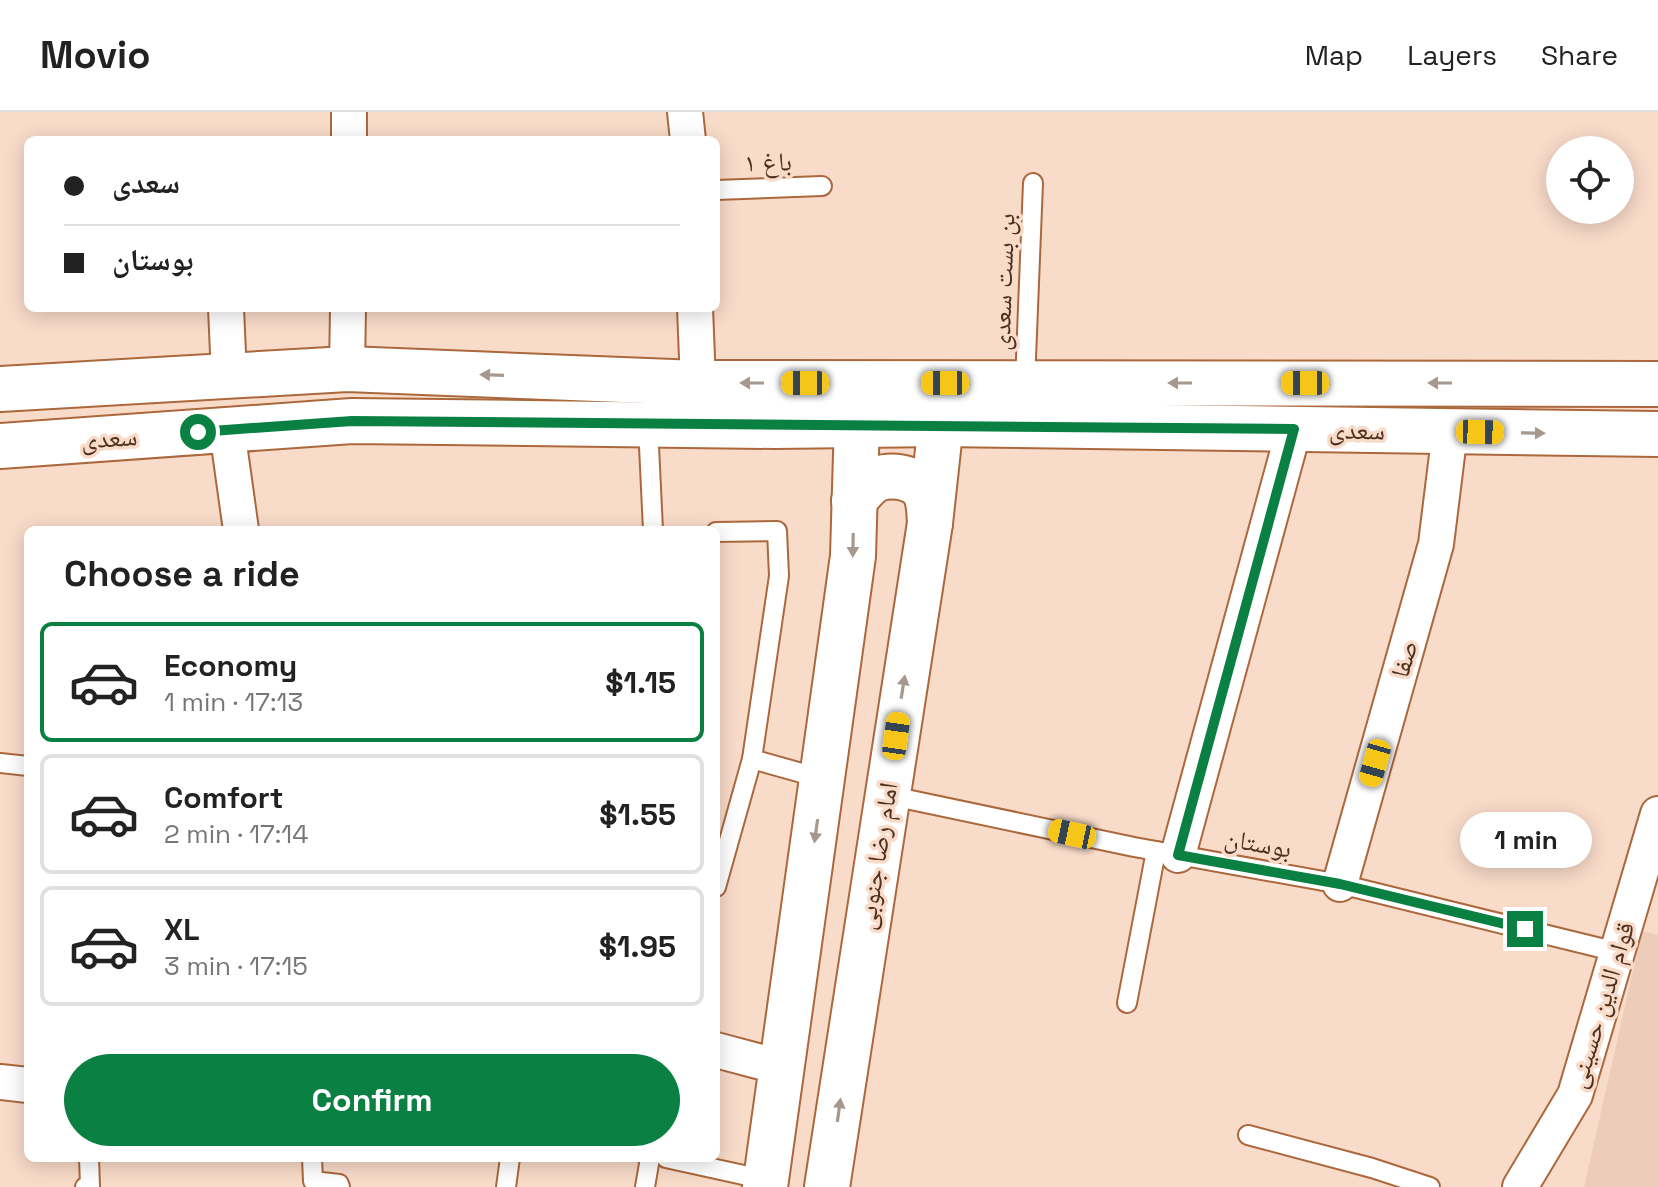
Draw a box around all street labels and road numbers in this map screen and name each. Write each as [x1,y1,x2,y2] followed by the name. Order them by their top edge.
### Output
[744,144,792,180] street label: باغ ۱
[984,213,1022,351] street label: بن بست سعدی
[1329,413,1385,447] street label: سعدی
[80,419,138,457] street label: سعدی
[1383,636,1425,682] street label: صفا
[849,780,906,932] street label: امام رضا جنوبی
[1222,820,1294,866] street label: بوستان
[1560,918,1643,1093] street label: قوام الدین حسینی

